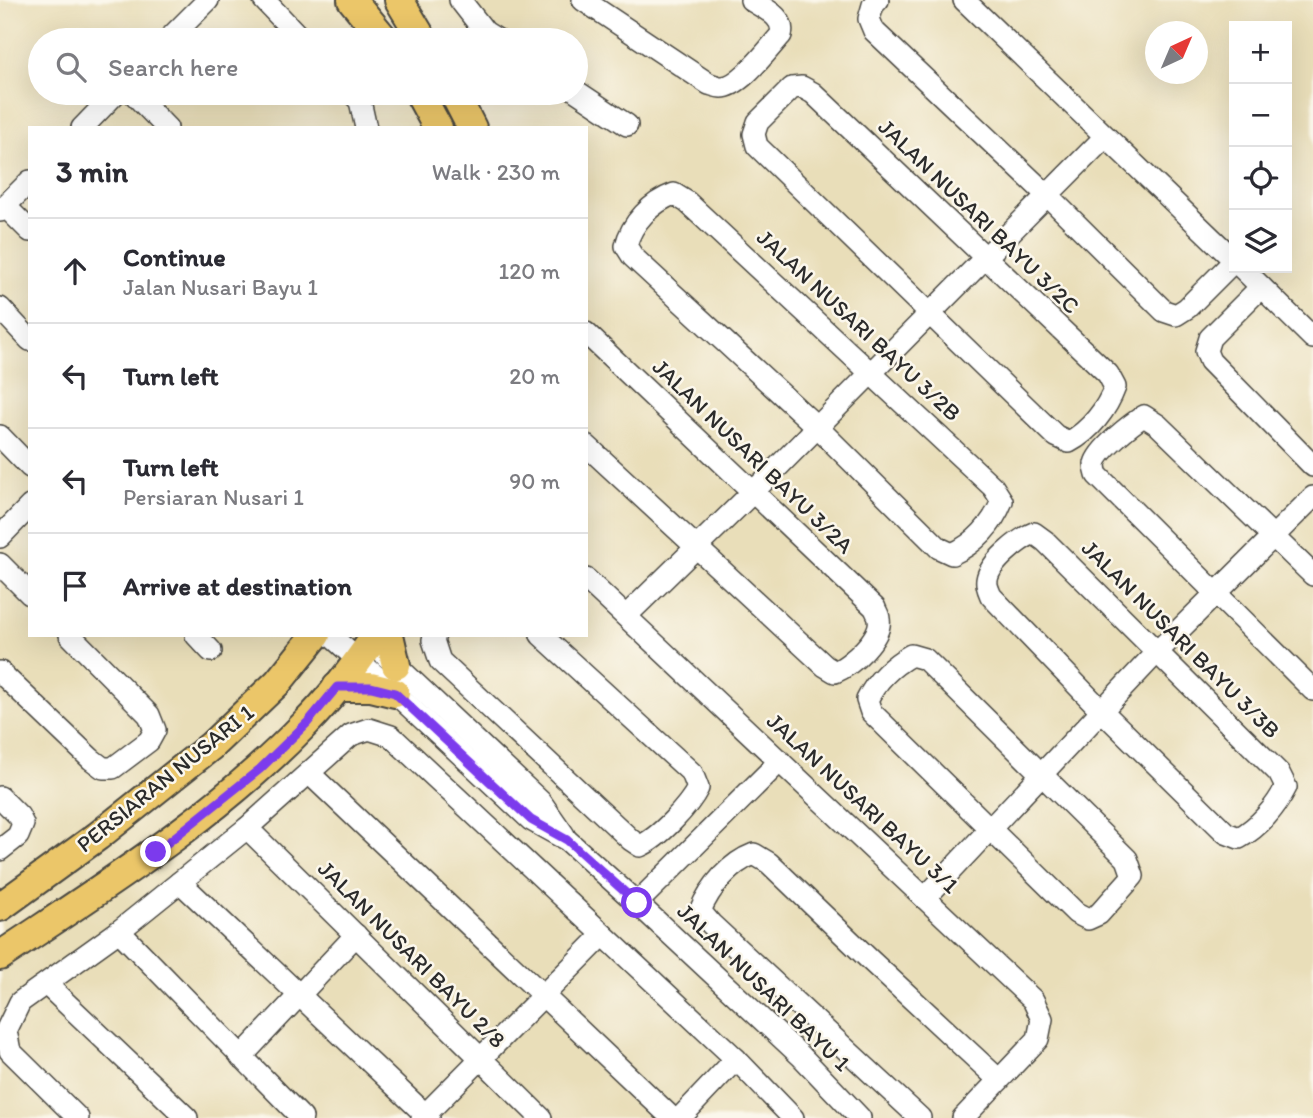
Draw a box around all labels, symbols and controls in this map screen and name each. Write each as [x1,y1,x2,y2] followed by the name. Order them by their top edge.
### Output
[1145,21,1208,84] north arrow
[1229,21,1292,273] map controls
[1229,21,1292,84] button: +
[28,28,588,105] search box
[52,48,90,86] icon: search
[108,51,238,83] text: Search here
[1229,84,1292,147] button: −
[873,113,1085,319] street label: JALAN NUSARI BAYU 3/2C
[1229,147,1292,210] button: locate
[56,153,128,190] text: 3 min
[432,158,560,186] text: Walk · 230 m
[1229,210,1292,273] button: layers
[751,223,967,427] street label: JALAN NUSARI BAYU 3/2B
[123,241,226,273] text: Continue
[56,252,94,290] icon: ahead
[499,257,560,285] text: 120 m
[123,273,318,301] text: Jalan Nusari Bayu 1
[647,353,859,560] street label: JALAN NUSARI BAYU 3/2A
[56,357,94,395] icon: left
[123,360,219,392] text: Turn left
[509,362,560,390] text: 20 m
[123,451,219,483] text: Turn left
[56,462,94,500] icon: left
[509,467,560,495] text: 90 m
[123,483,304,511] text: Persiaran Nusari 1
[1076,534,1286,744] street label: JALAN NUSARI BAYU 3/3B
[56,567,94,605] icon: arrive
[123,570,352,602] text: Arrive at destination
[71,698,260,858] street label: PERSIARAN NUSARI 1
[761,707,965,900] street label: JALAN NUSARI BAYU 3/1
[140,836,171,867] route end
[312,854,512,1054] street label: JALAN NUSARI BAYU 2/8
[621,887,652,918] route start
[672,897,857,1077] street label: JALAN NUSARI BAYU 1

